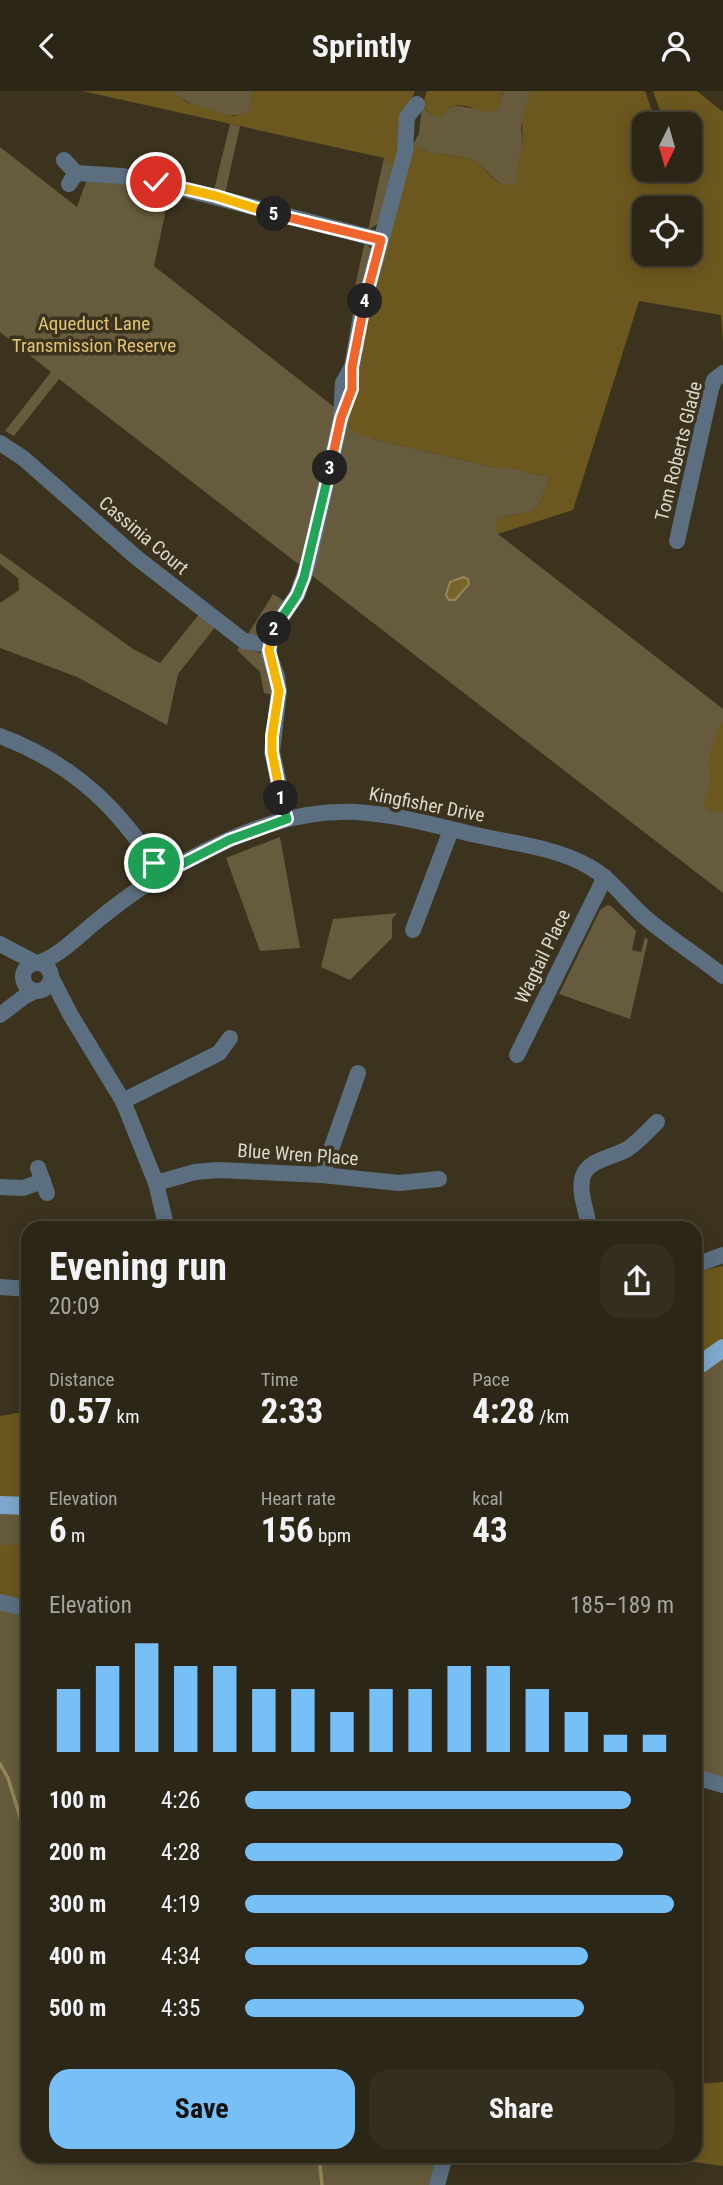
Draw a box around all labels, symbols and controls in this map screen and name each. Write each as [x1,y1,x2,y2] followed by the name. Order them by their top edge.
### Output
[28,27,66,65] icon: back
[312,27,411,65] text: Sprintly
[657,27,695,65] icon: person
[632,112,702,182] north arrow
[632,112,702,266] map controls
[126,152,186,212] pin
[137,163,175,201] icon: check
[632,196,702,266] button: locate
[256,197,292,231] pin: 5
[269,202,278,225] text: 5
[348,283,382,319] pin: 4
[360,289,369,312] text: 4
[12,312,176,357] park label: Aqueduct Lane Transmission Reserve
[650,379,707,523] street label: Tom Roberts Glade
[312,451,348,485] pin: 3
[325,456,334,479] text: 3
[94,491,193,580] street label: Cassinia Court
[256,611,292,647] pin: 2
[269,617,278,640] text: 2
[264,781,298,815] pin: 1
[367,782,487,827] street label: Kingfisher Drive
[276,786,285,809] text: 1
[124,833,184,893] pin
[135,844,173,882] icon: arrive
[510,905,575,1007] street label: Wagtail Place
[237,1139,359,1170] street label: Blue Wren Place
[600,1244,674,1318] button: share
[49,1245,227,1289] text: Evening run
[49,1293,100,1320] text: 20:09
[49,1368,114,1391] text: Distance
[261,1368,298,1391] text: Time
[472,1368,510,1391] text: Pace
[49,1391,112,1432] text: 0.57
[261,1391,323,1432] text: 2:33
[472,1391,535,1432] text: 4:28
[112,1405,139,1428] text: km
[535,1405,569,1428] text: /km
[49,1487,117,1510] text: Elevation
[261,1487,336,1510] text: Heart rate
[472,1487,503,1510] text: kcal
[49,1510,67,1551] text: 6
[261,1510,314,1551] text: 156
[472,1510,508,1551] text: 43
[67,1524,85,1547] text: m
[314,1524,351,1547] text: bpm
[49,1592,132,1619] text: Elevation
[570,1592,674,1619] text: 185–189 m
[49,1787,106,1814] text: 100 m
[161,1787,200,1814] text: 4:26
[49,1839,106,1866] text: 200 m
[161,1839,200,1866] text: 4:28
[49,1891,106,1918] text: 300 m
[161,1891,200,1918] text: 4:19
[49,1943,106,1970] text: 400 m
[161,1943,200,1970] text: 4:34
[49,1995,106,2022] text: 500 m
[161,1995,200,2022] text: 4:35
[49,2069,355,2149] button: Save
[369,2069,674,2149] button: Share

